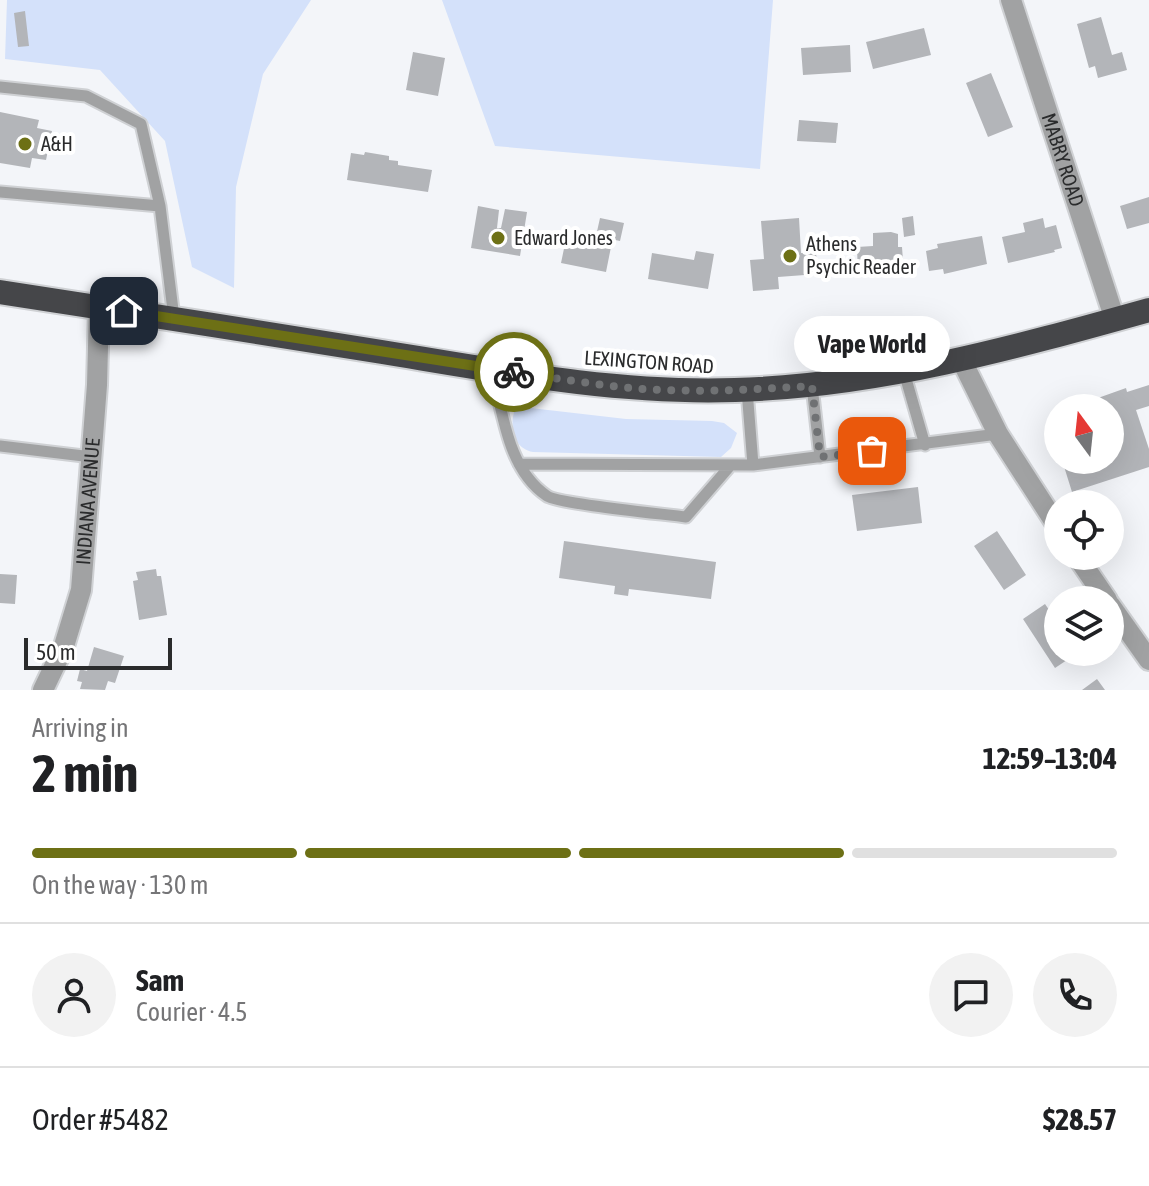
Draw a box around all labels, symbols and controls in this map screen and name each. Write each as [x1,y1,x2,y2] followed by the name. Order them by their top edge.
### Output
[1038,110,1089,209] street label: MABRY ROAD
[41,132,73,155] place label: A&H
[16,135,34,153] marker: A&H
[514,226,613,249] place label: Edward Jones
[489,229,507,247] marker: Edward Jones
[806,232,917,278] place label: Athens Psychic Reader
[781,247,799,265] marker: Athens Psychic Reader
[90,277,158,345] pin
[102,289,146,333] icon: home
[794,315,950,371] callout: Vape World
[818,329,926,359] text: Vape World
[474,332,554,412] courier
[583,346,715,378] street label: LEXINGTON ROAD
[492,350,536,394] icon: bike
[1044,394,1124,474] north arrow
[1044,394,1124,666] map controls
[838,417,906,485] pin
[850,429,894,473] icon: bag
[71,437,104,566] street label: INDIANA AVENUE
[1044,490,1124,570] button: locate
[1044,586,1124,666] button: layers
[24,634,172,670] scale bar
[36,639,76,665] text: 50 m
[32,713,129,743] text: Arriving in
[982,741,1117,775] text: 12:59–13:04
[32,743,138,803] text: 2 min
[32,870,209,900] text: On the way · 130 m
[32,953,116,1037] button: person
[929,953,1013,1037] button: chat
[1033,953,1117,1037] button: phone
[136,963,184,997] text: Sam
[136,997,247,1027] text: Courier · 4.5
[32,1102,169,1136] text: Order #5482
[1043,1102,1117,1136] text: $28.57

